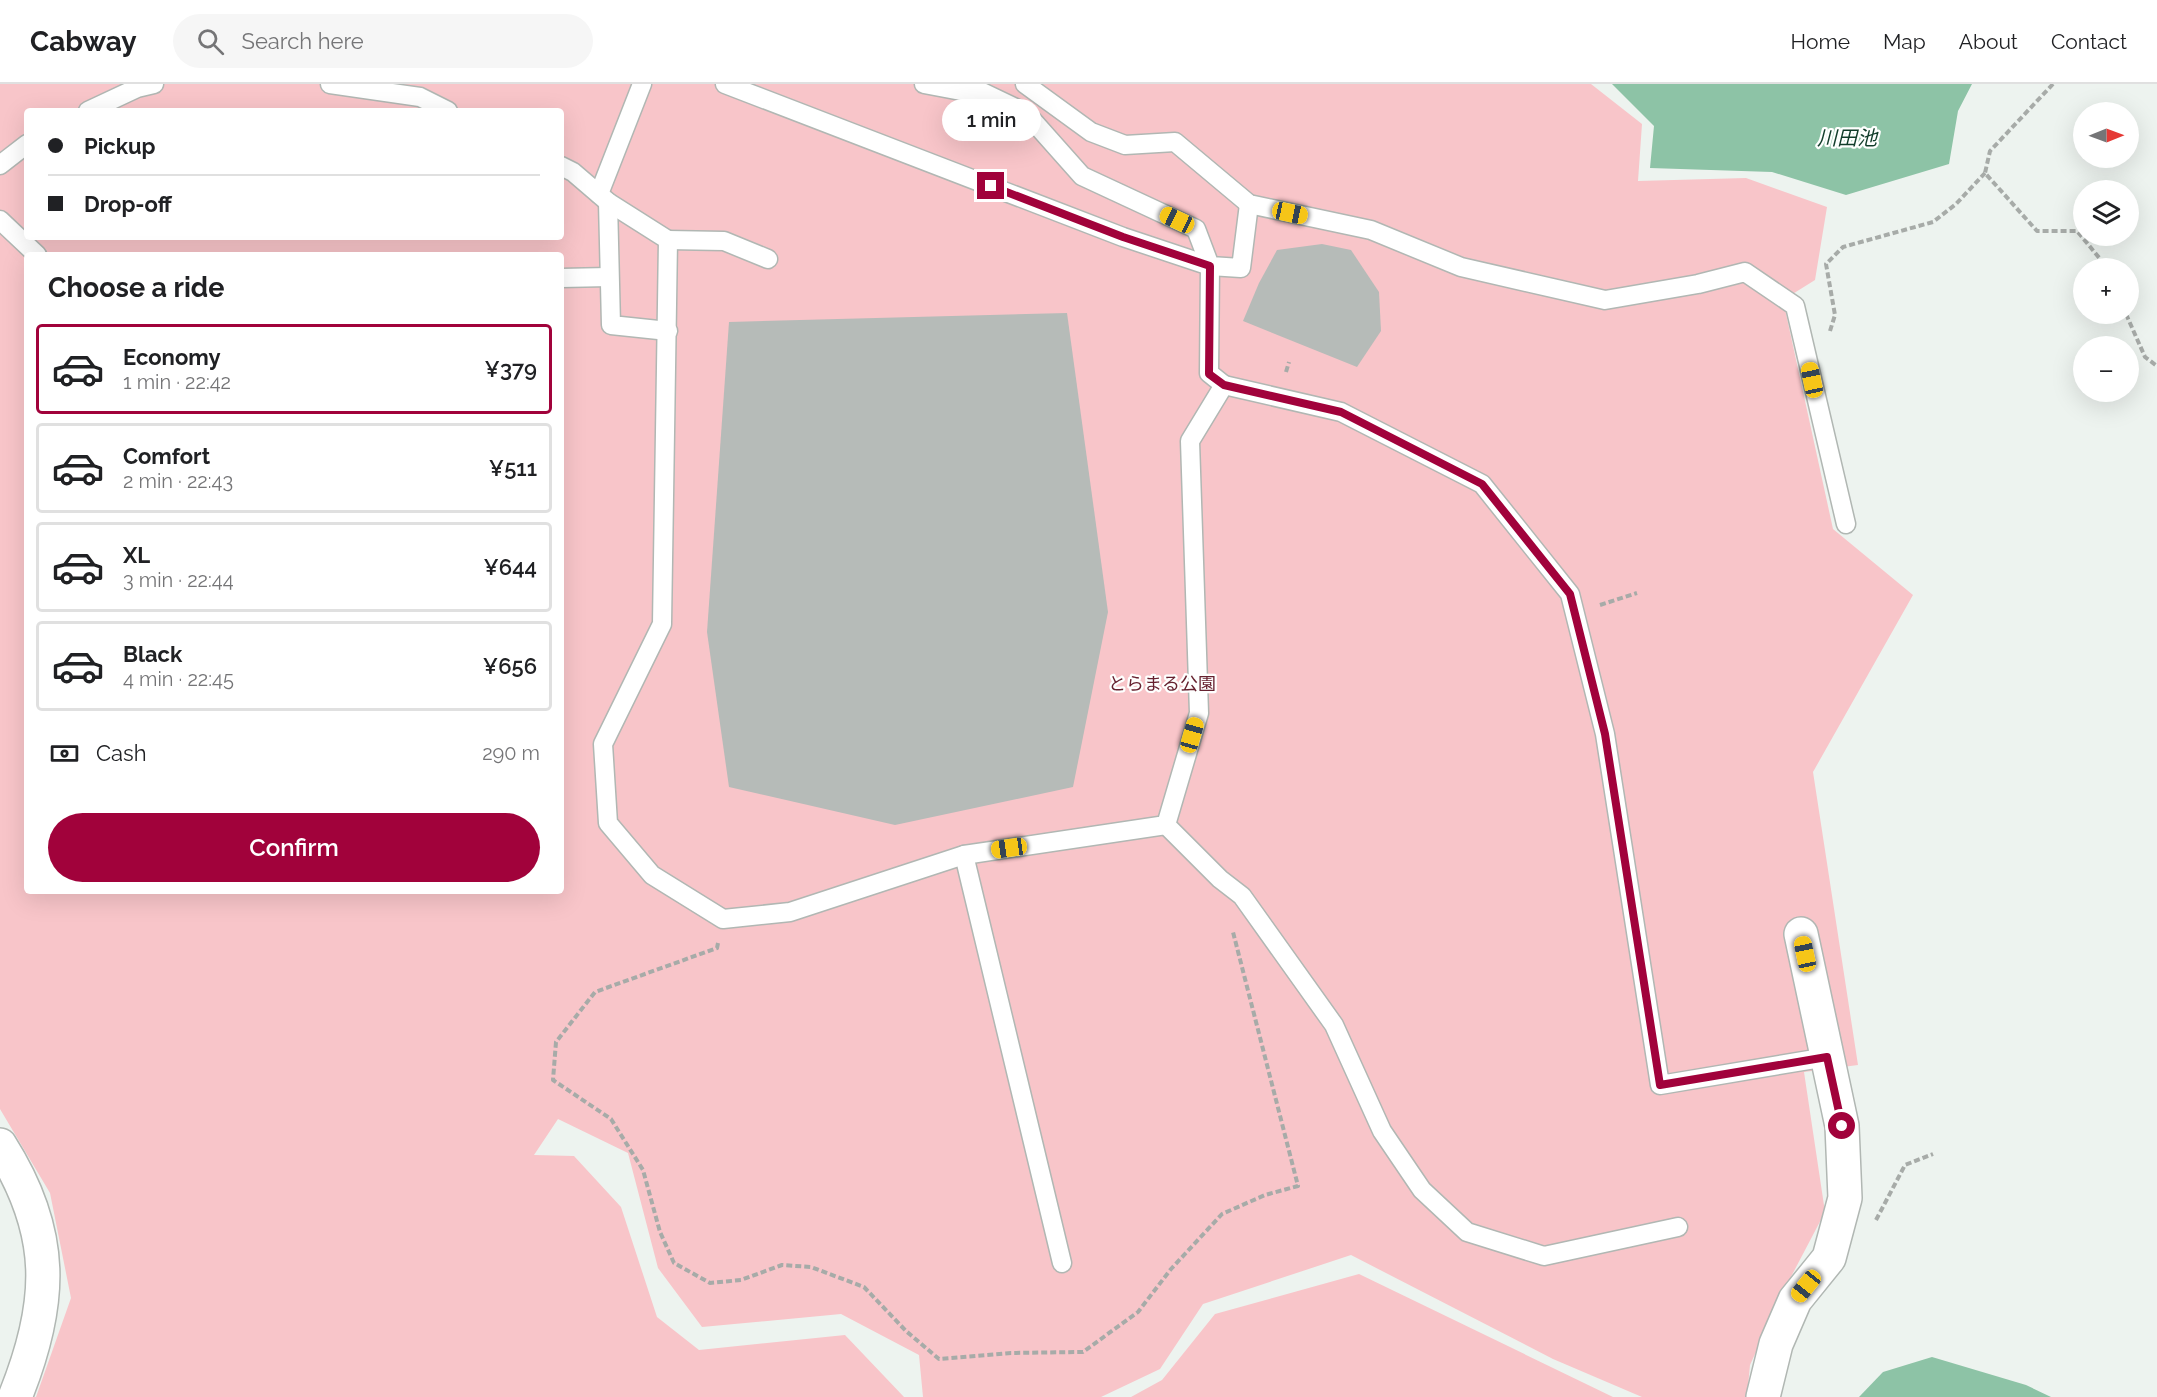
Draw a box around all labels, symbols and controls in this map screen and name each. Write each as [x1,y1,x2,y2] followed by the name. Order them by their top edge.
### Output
[173,14,593,68] search box
[30,25,137,58] text: Cabway
[194,25,227,58] icon: search
[242,28,364,54] text: Search here
[1791,29,1850,54] text: Home
[1883,29,1926,54] text: Map
[1959,29,2018,54] text: About
[2051,29,2127,54] text: Contact
[942,99,1040,141] callout: 1 min
[2073,102,2139,168] north arrow
[2073,102,2139,402] map controls
[967,108,1016,132] text: 1 min
[1817,126,1879,150] water label: 川田池
[84,133,156,159] text: Pickup
[977,172,1004,199] route end
[2073,180,2139,246] button: layers
[84,191,172,217] text: Drop-off
[1271,200,1309,226] car
[1157,204,1197,236] car
[2073,258,2139,324] button: +
[48,272,224,303] text: Choose a ride
[2073,336,2139,402] button: −
[51,342,105,396] icon: car
[123,344,221,370] text: Economy
[485,356,537,382] text: ¥379
[1799,361,1825,399] car
[123,370,231,394] text: 1 min · 22:42
[51,441,105,495] icon: car
[123,443,210,469] text: Comfort
[489,455,537,481] text: ¥511
[123,469,233,493] text: 2 min · 22:43
[51,540,105,594] icon: car
[123,542,150,568] text: XL
[483,554,537,580] text: ¥644
[123,568,234,592] text: 3 min · 22:44
[51,639,105,693] icon: car
[123,641,182,667] text: Black
[483,653,537,679] text: ¥656
[123,667,234,691] text: 4 min · 22:45
[1108,673,1216,694] park label: とらまる公園
[1178,715,1206,755] car
[48,737,81,770] icon: cash
[96,740,147,766] text: Cash
[482,741,540,765] text: 290 m
[48,813,540,882] button: Confirm
[990,837,1028,859] car
[1792,935,1818,973] car
[1828,1112,1855,1139] route start
[1788,1266,1824,1306] car

